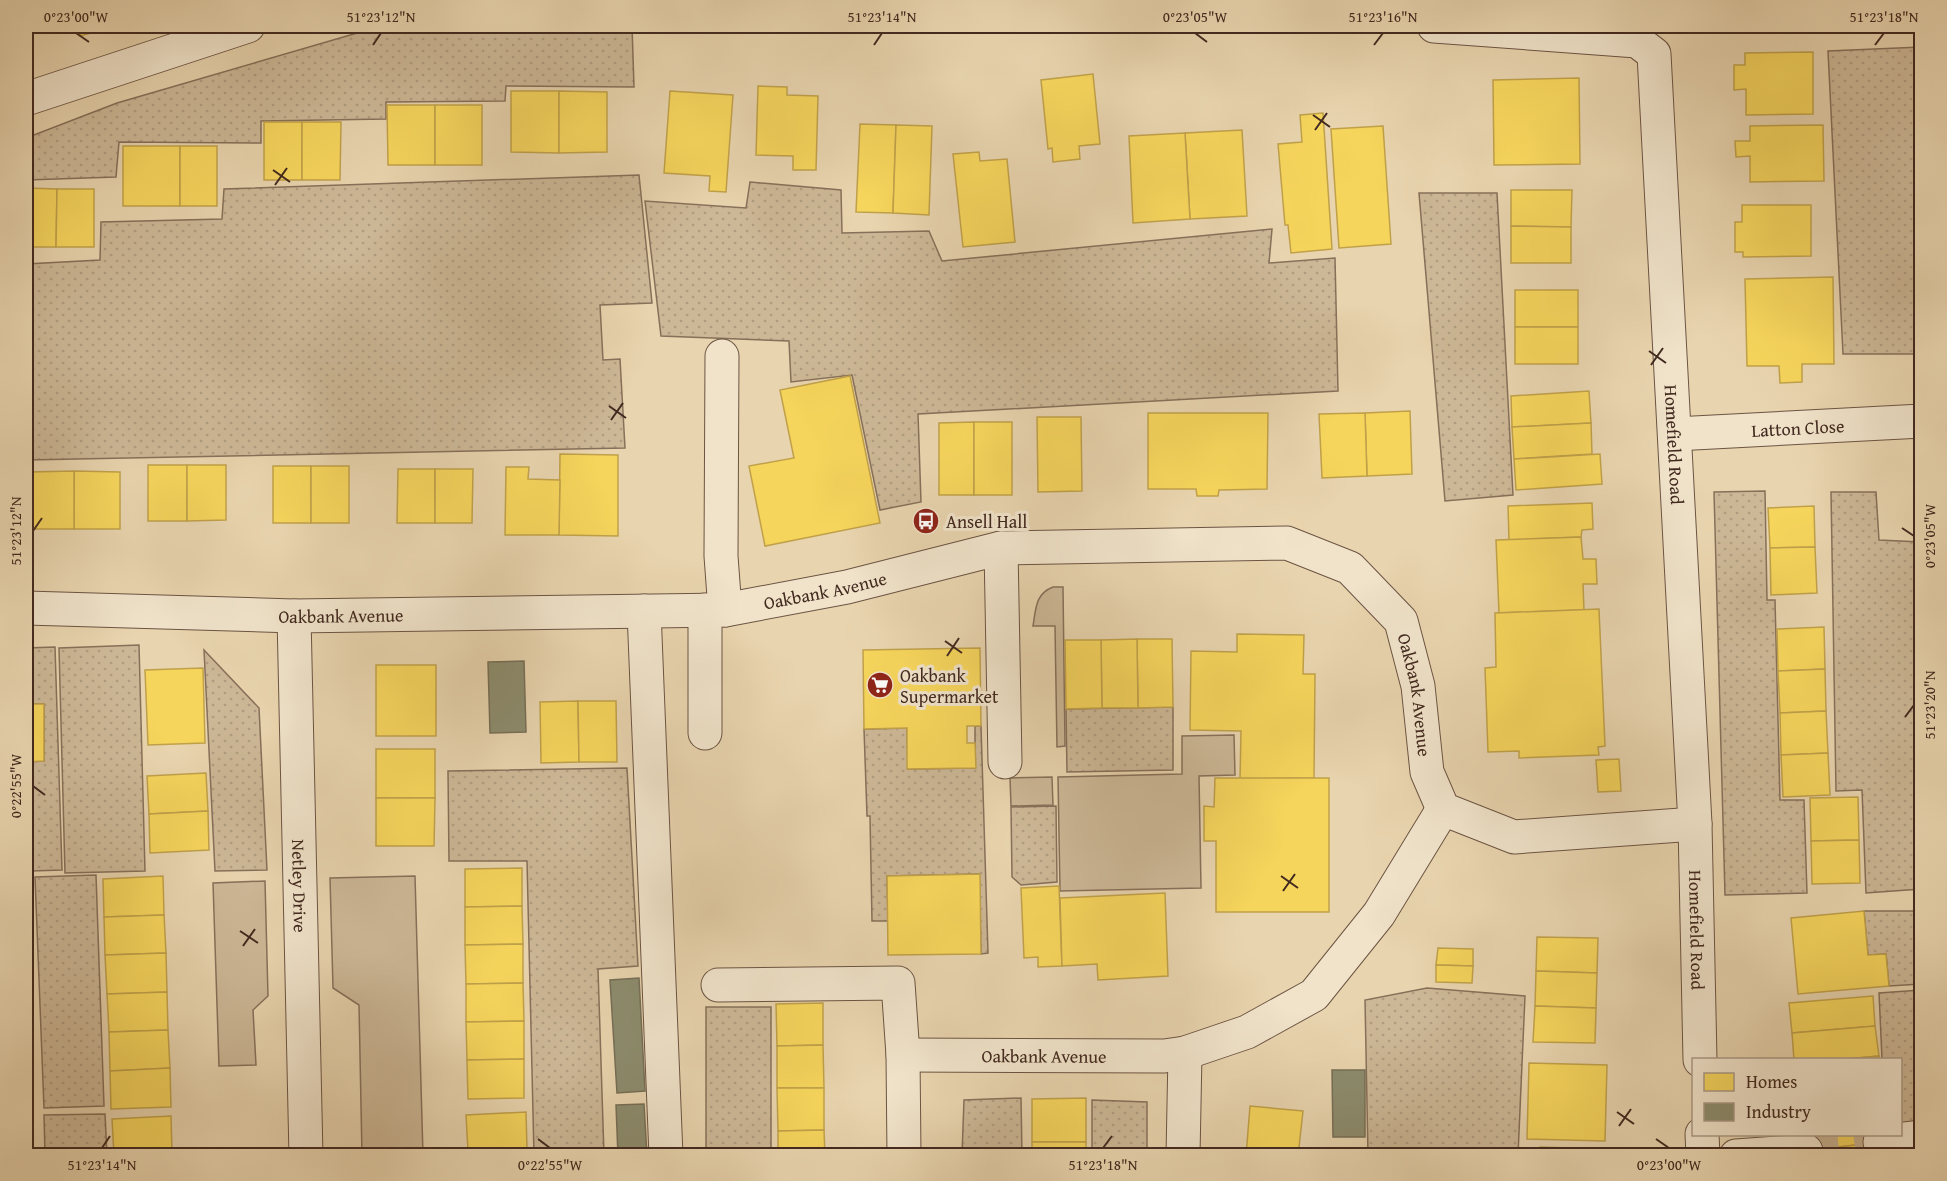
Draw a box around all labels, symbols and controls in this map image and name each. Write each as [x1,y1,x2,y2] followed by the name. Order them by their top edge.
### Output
[44,6,109,27] text: 0°23'00"W
[347,6,416,27] text: 51°23'12"N
[848,6,917,27] text: 51°23'14"N
[1163,6,1228,27] text: 0°23'05"W
[1349,6,1418,27] text: 51°23'16"N
[1850,6,1919,27] text: 51°23'18"N
[1658,384,1691,505] street label: Homefield Road
[1751,412,1845,443] street label: Latton Close
[5,496,26,565] text: 51°23'12"N
[1919,503,1940,568] text: 0°23'05"W
[911,506,941,536] bus stop icon: Ansell Hall
[946,508,1027,535] place label: Ansell Hall
[761,564,889,616] street label: Oakbank Avenue
[278,601,404,630] street label: Oakbank Avenue
[1391,630,1439,758] street label: Oakbank Avenue
[900,662,999,710] place label: Oakbank Supermarket
[865,670,895,700] supermarket icon: Oakbank Supermarket
[1919,670,1940,739] text: 51°23'20"N
[5,753,26,818] text: 0°22'55"W
[285,839,315,933] street label: Netley Drive
[1682,870,1712,991] street label: Homefield Road
[981,1042,1107,1069] street label: Oakbank Avenue
[1692,1058,1902,1136] legend
[1746,1068,1797,1095] text: Homes
[1746,1098,1811,1125] text: Industry
[68,1154,137,1175] text: 51°23'14"N
[518,1154,583,1175] text: 0°22'55"W
[1069,1154,1138,1175] text: 51°23'18"N
[1637,1154,1702,1175] text: 0°23'00"W

